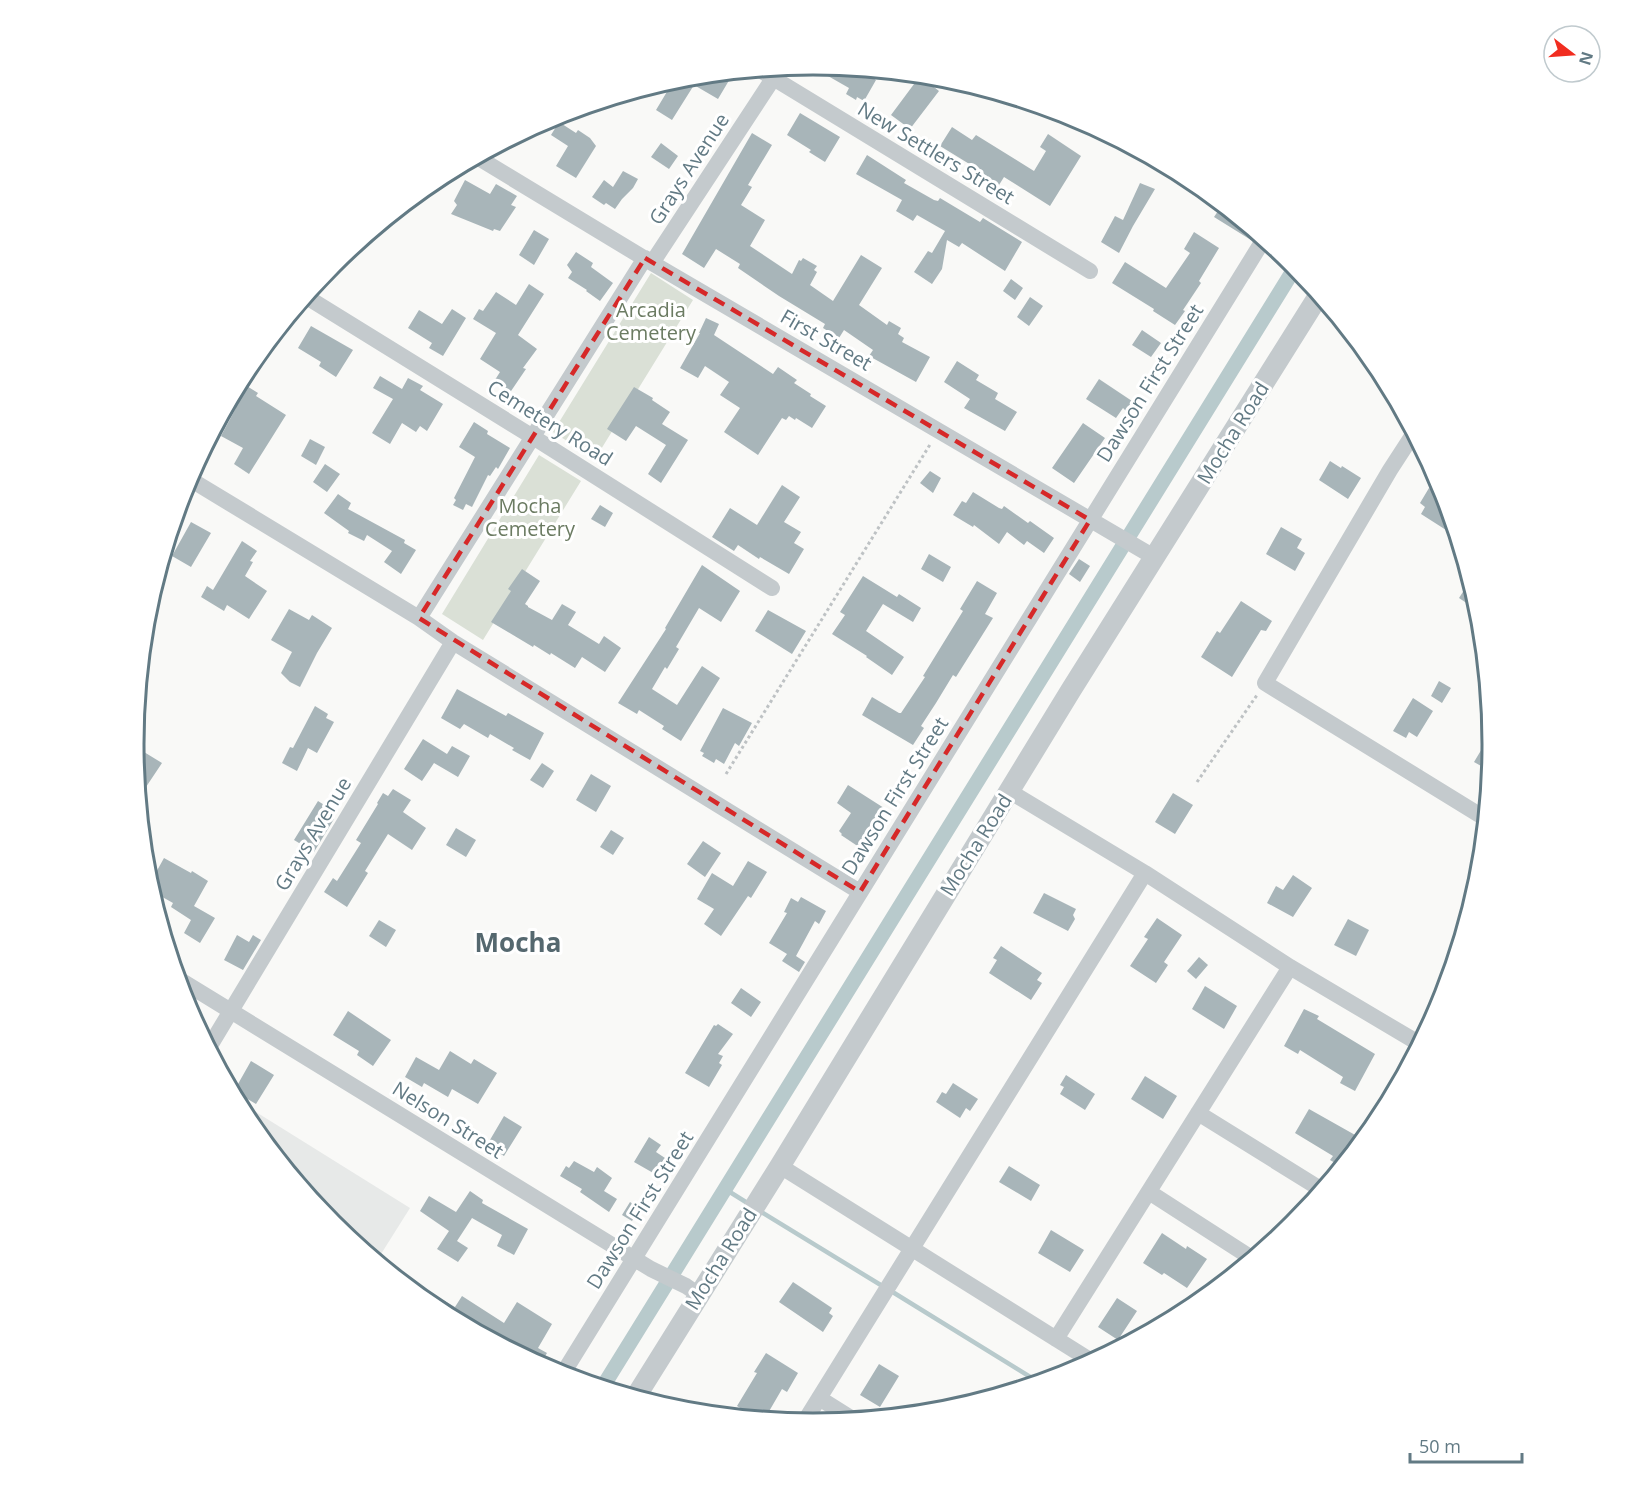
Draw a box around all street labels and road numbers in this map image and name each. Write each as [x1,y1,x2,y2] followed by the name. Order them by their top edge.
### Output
[853,95,1020,210] street label: New Settlers Street
[642,108,735,230] street label: Grays Avenue
[1090,299,1209,467] street label: Dawson First Street
[776,303,877,377] street label: First Street
[482,373,618,472] street label: Cemetery Road
[1190,376,1275,489] street label: Mocha Road
[835,712,954,880] street label: Dawson First Street
[268,772,357,896] street label: Grays Avenue
[933,788,1018,901] street label: Mocha Road
[388,1075,509,1164] street label: Nelson Street
[580,1126,699,1294] street label: Dawson First Street
[678,1202,763,1315] street label: Mocha Road

